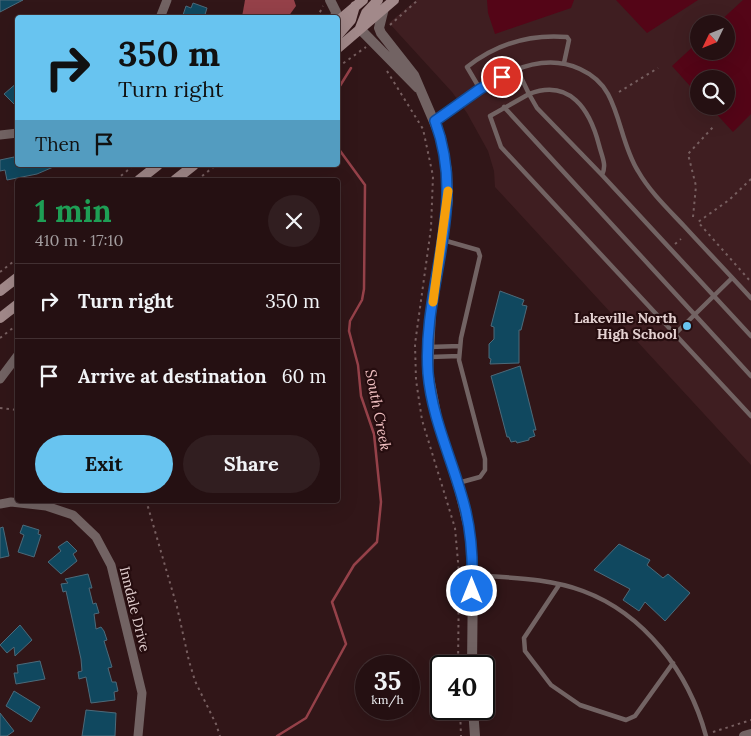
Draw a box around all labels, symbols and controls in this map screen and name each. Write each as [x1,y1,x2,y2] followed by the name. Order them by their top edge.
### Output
[690,15,735,60] north arrow
[690,15,735,115] map controls
[118,31,220,76] text: 350 m
[35,35,100,100] icon: right
[481,56,523,98] pin
[488,63,516,91] icon: arrive
[690,70,735,115] button: search
[118,75,223,103] text: Turn right
[90,130,118,158] icon: arrive
[35,132,80,156] text: Then
[35,192,112,230] text: 1 min
[268,195,320,247] button: close
[35,230,123,250] text: 410 m · 17:10
[35,287,63,315] icon: right
[78,289,174,313] text: Turn right
[265,289,320,313] text: 350 m
[574,309,678,343] place label: Lakeville North High School
[681,320,693,332] marker: Lakeville North High School
[35,362,63,390] icon: arrive
[78,364,267,388] text: Arrive at destination
[282,364,326,388] text: 60 m
[361,368,396,452] water label: South Creek
[35,435,173,493] button: Exit
[183,435,320,493] button: Share
[116,564,154,654] street label: Inndale Drive
[445,564,497,616] position arrow
[430,655,495,720] speed limit sign: 40
[374,665,401,697] text: 35
[371,692,404,707] text: km/h

